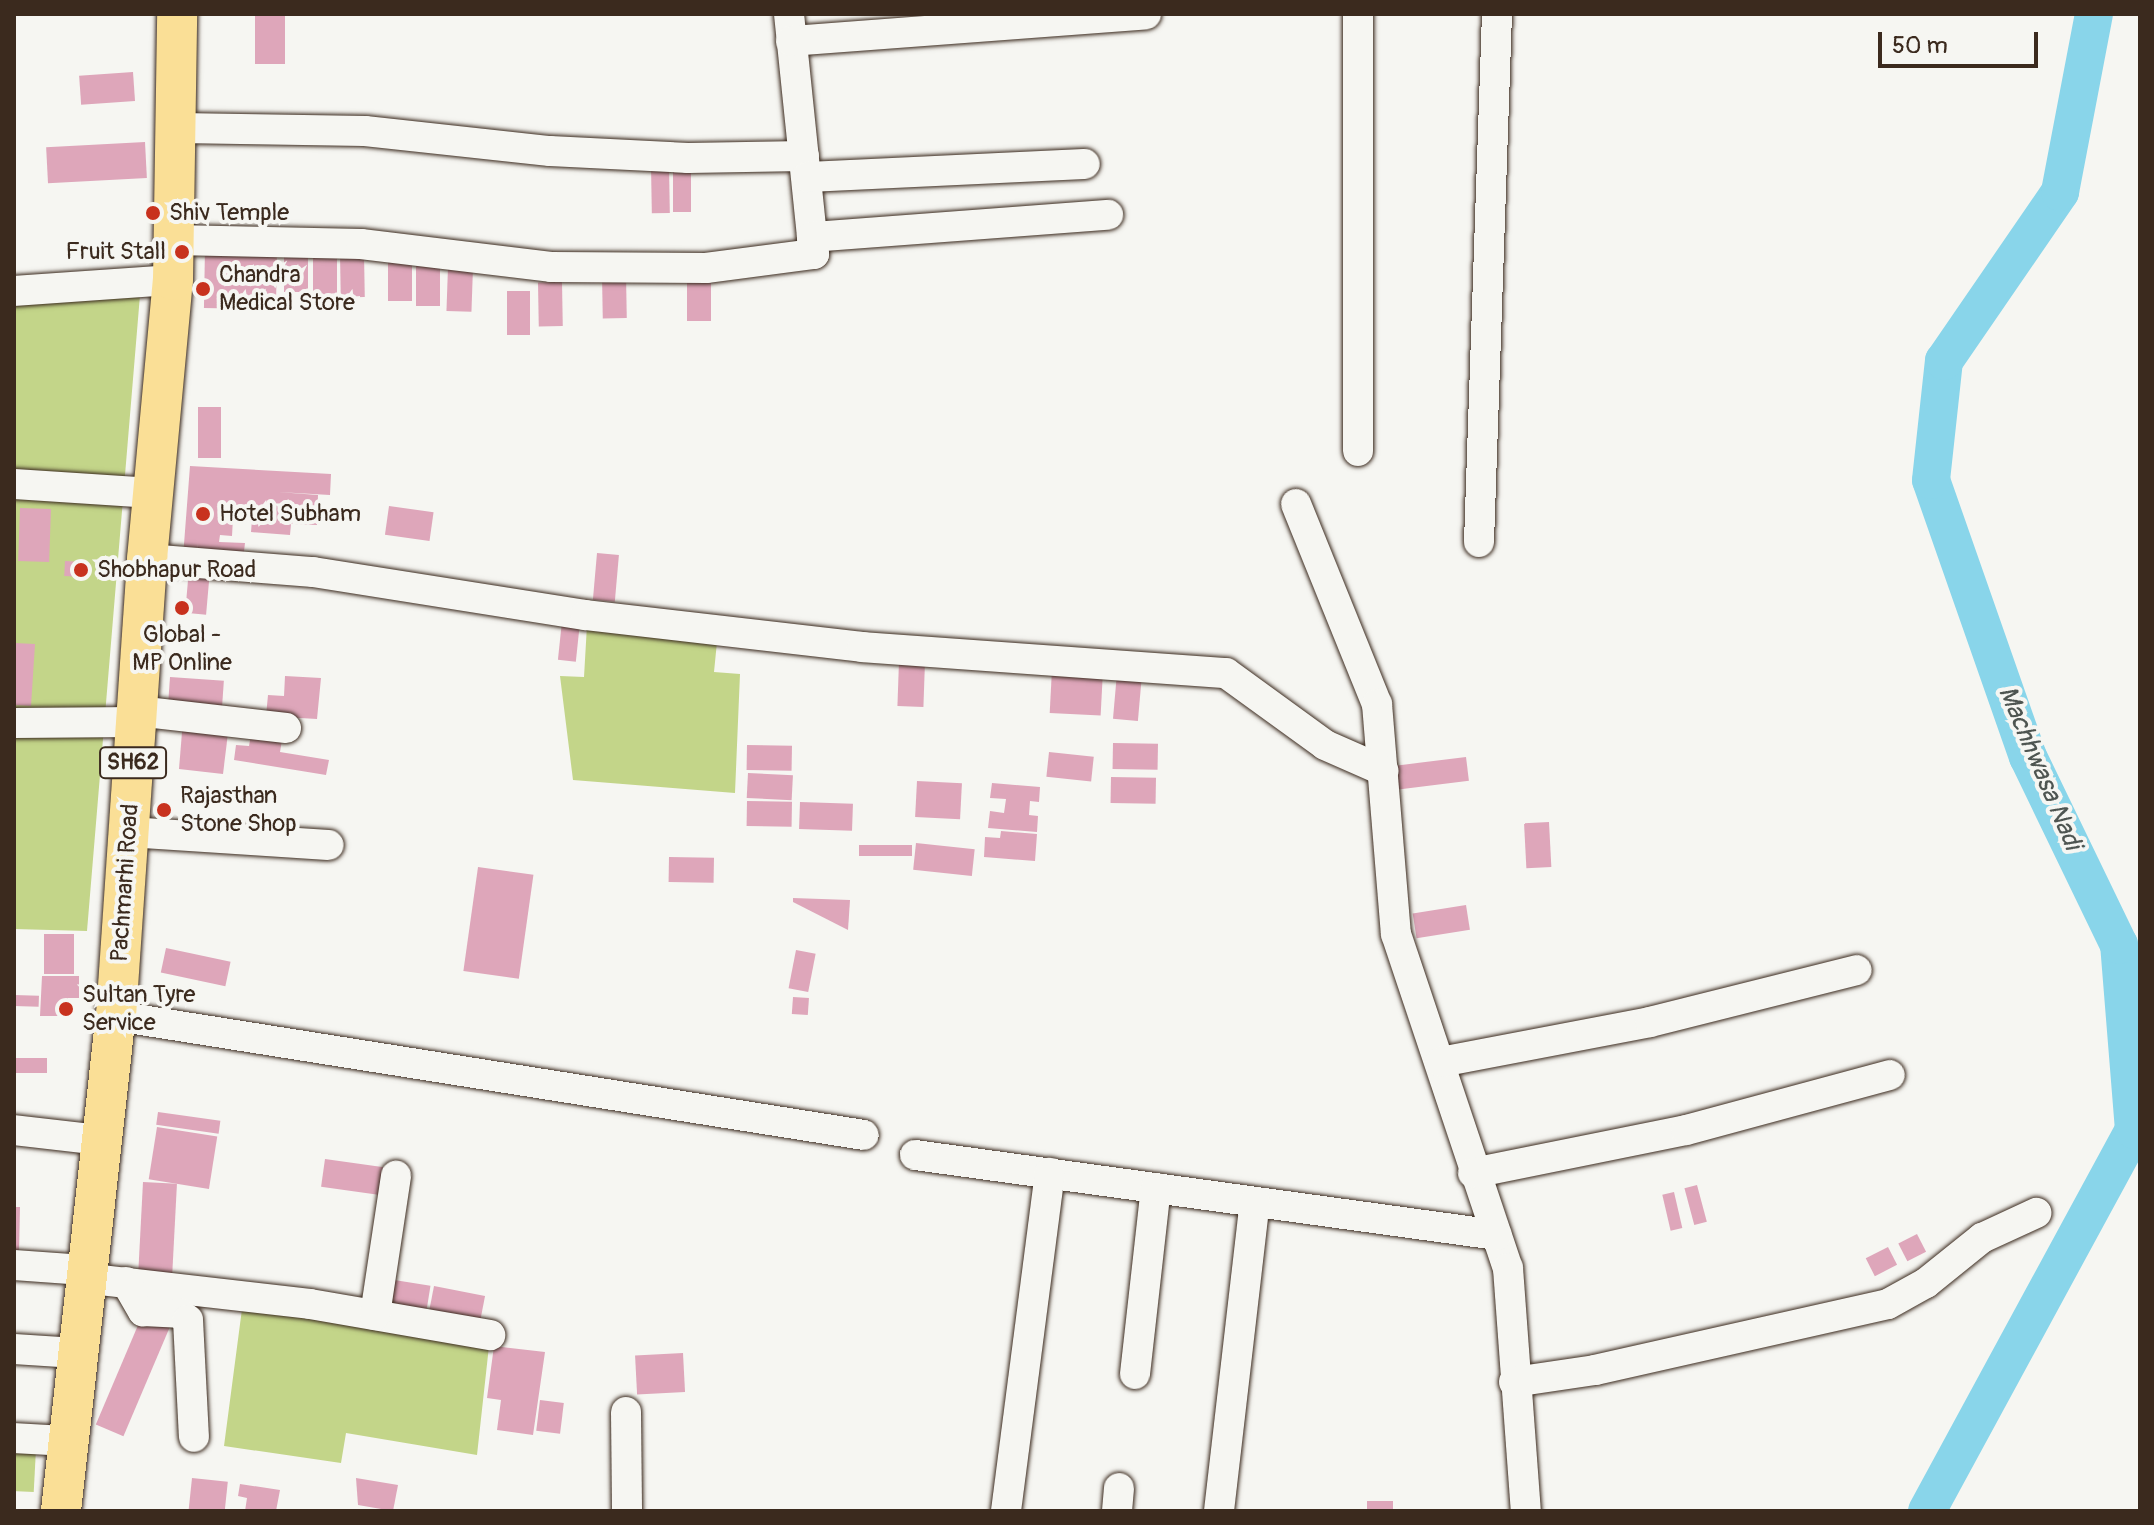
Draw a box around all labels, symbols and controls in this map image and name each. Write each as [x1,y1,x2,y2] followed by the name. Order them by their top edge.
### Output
[1882,16,2042,66] scale bar
[1892,31,1948,60] text: 50 m
[169,199,289,227] place label: Shiv Temple
[144,204,162,222] marker: Shiv Temple
[66,238,166,266] place label: Fruit Stall
[173,243,191,261] marker: Fruit Stall
[219,261,355,317] place label: Chandra Medical Store
[194,280,212,298] marker: Chandra Medical Store
[219,500,361,528] place label: Hotel Subham
[194,505,212,523] marker: Hotel Subham
[97,556,256,584] place label: Shobhapur Road
[72,561,90,579] marker: Shobhapur Road
[173,599,191,617] marker: Global - MP Online
[132,621,232,677] place label: Global - MP Online
[1991,682,2087,854] water label: Machhwasa Nadi
[99,745,167,781] road number: SH62
[180,782,297,838] place label: Rajasthan Stone Shop
[155,801,173,819] marker: Rajasthan Stone Shop
[105,803,145,963] street label: Pachmarhi Road
[82,981,195,1037] place label: Sultan Tyre Service
[57,1000,75,1018] marker: Sultan Tyre Service

